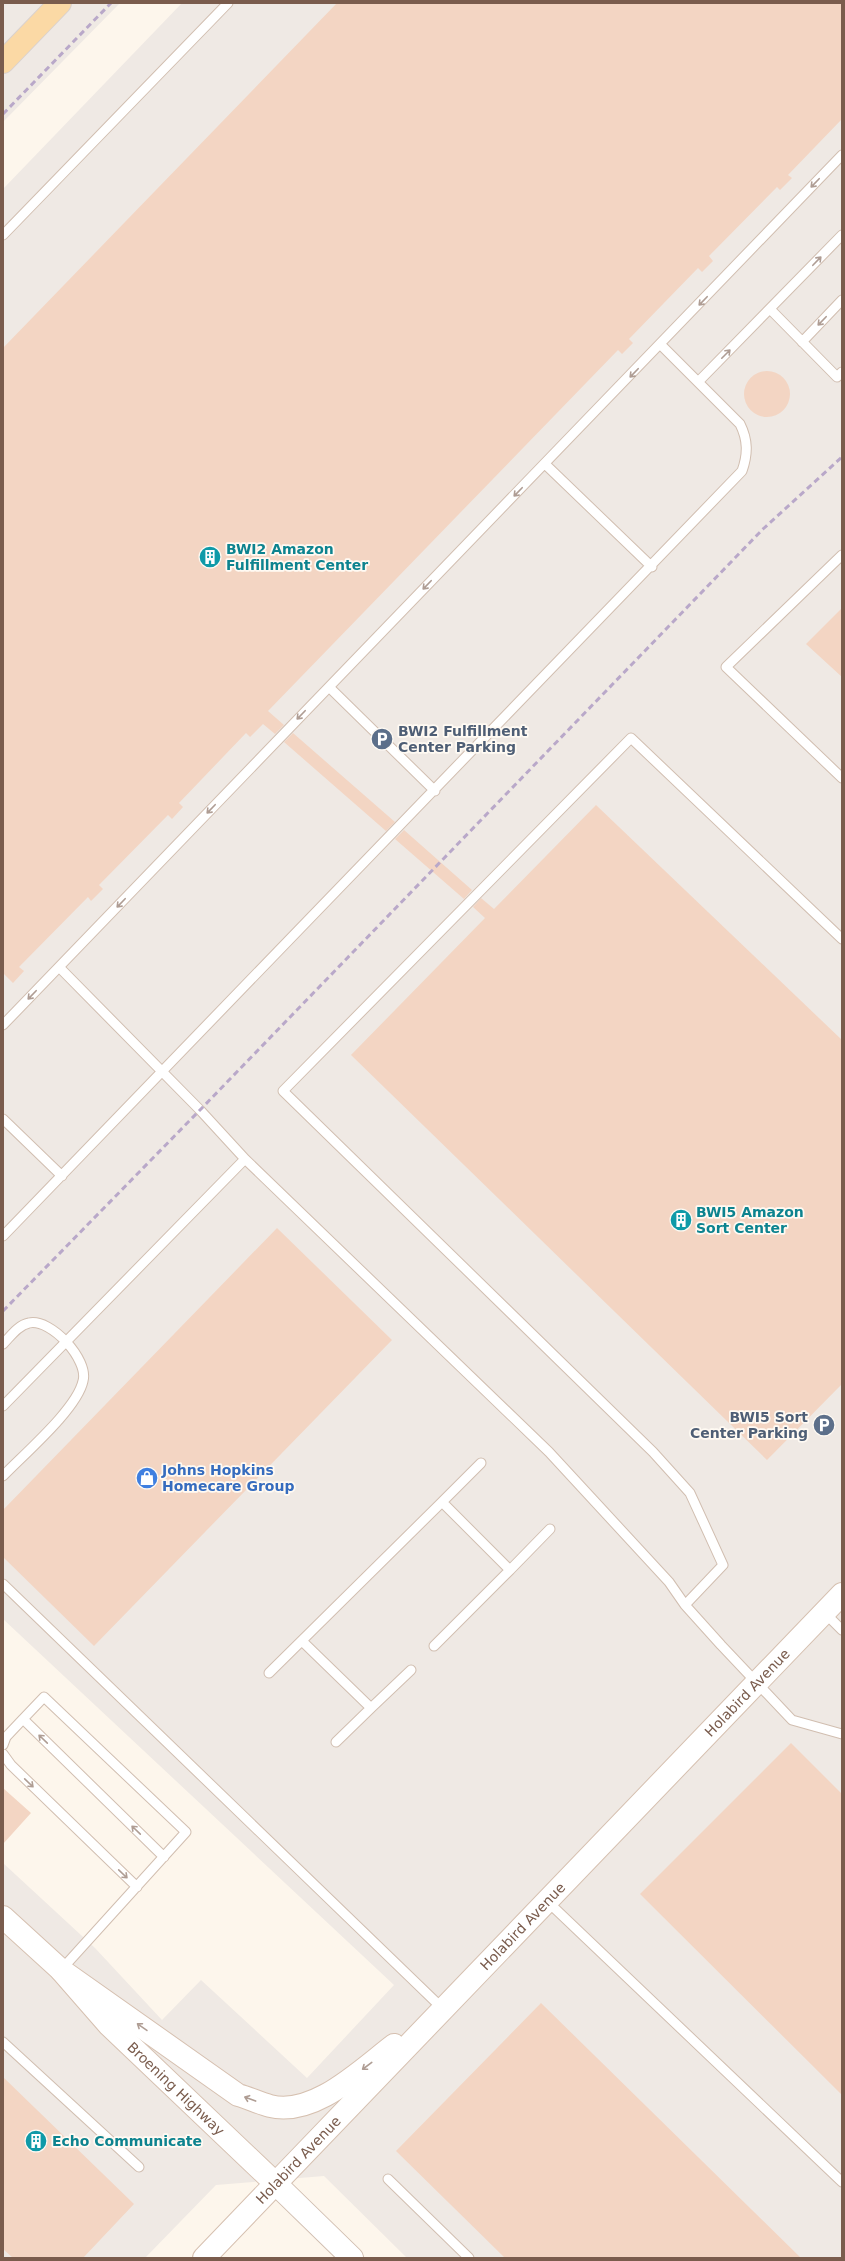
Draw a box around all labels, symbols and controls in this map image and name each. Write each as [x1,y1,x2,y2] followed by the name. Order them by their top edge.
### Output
[810,178,820,188] one-way arrow
[812,256,822,266] one-way arrow
[698,296,708,306] one-way arrow
[817,316,827,326] one-way arrow
[721,349,731,359] one-way arrow
[629,368,639,378] one-way arrow
[513,487,523,497] one-way arrow
[226,541,368,573] place label: BWI2 Amazon Fulfillment Center
[197,544,223,570] building icon: BWI2 Amazon Fulfillment Center
[422,580,432,590] one-way arrow
[297,710,306,720] one-way arrow
[398,723,528,755] place label: BWI2 Fulfillment Center Parking
[369,726,395,752] parking icon: BWI2 Fulfillment Center Parking
[206,804,216,814] one-way arrow
[117,897,126,907] one-way arrow
[27,990,37,1000] one-way arrow
[696,1204,804,1236] place label: BWI5 Amazon Sort Center
[668,1207,694,1233] building icon: BWI5 Amazon Sort Center
[690,1409,808,1441] place label: BWI5 Sort Center Parking
[811,1412,837,1438] parking icon: BWI5 Sort Center Parking
[161,1462,294,1494] place label: Johns Hopkins Homecare Group
[134,1465,160,1491] shop icon: Johns Hopkins Homecare Group
[701,1646,793,1740] street label: Holabird Avenue
[38,1734,48,1744] one-way arrow
[24,1778,34,1788] one-way arrow
[131,1825,141,1835] one-way arrow
[118,1869,128,1878] one-way arrow
[477,1879,568,1973] street label: Holabird Avenue
[136,2023,147,2031] one-way arrow
[124,2039,228,2139] street label: Broening Highway
[361,2062,372,2070] one-way arrow
[244,2094,256,2102] one-way arrow
[253,2113,344,2207] street label: Holabird Avenue
[23,2128,49,2154] building icon: Echo Communicate
[52,2133,202,2149] place label: Echo Communicate

